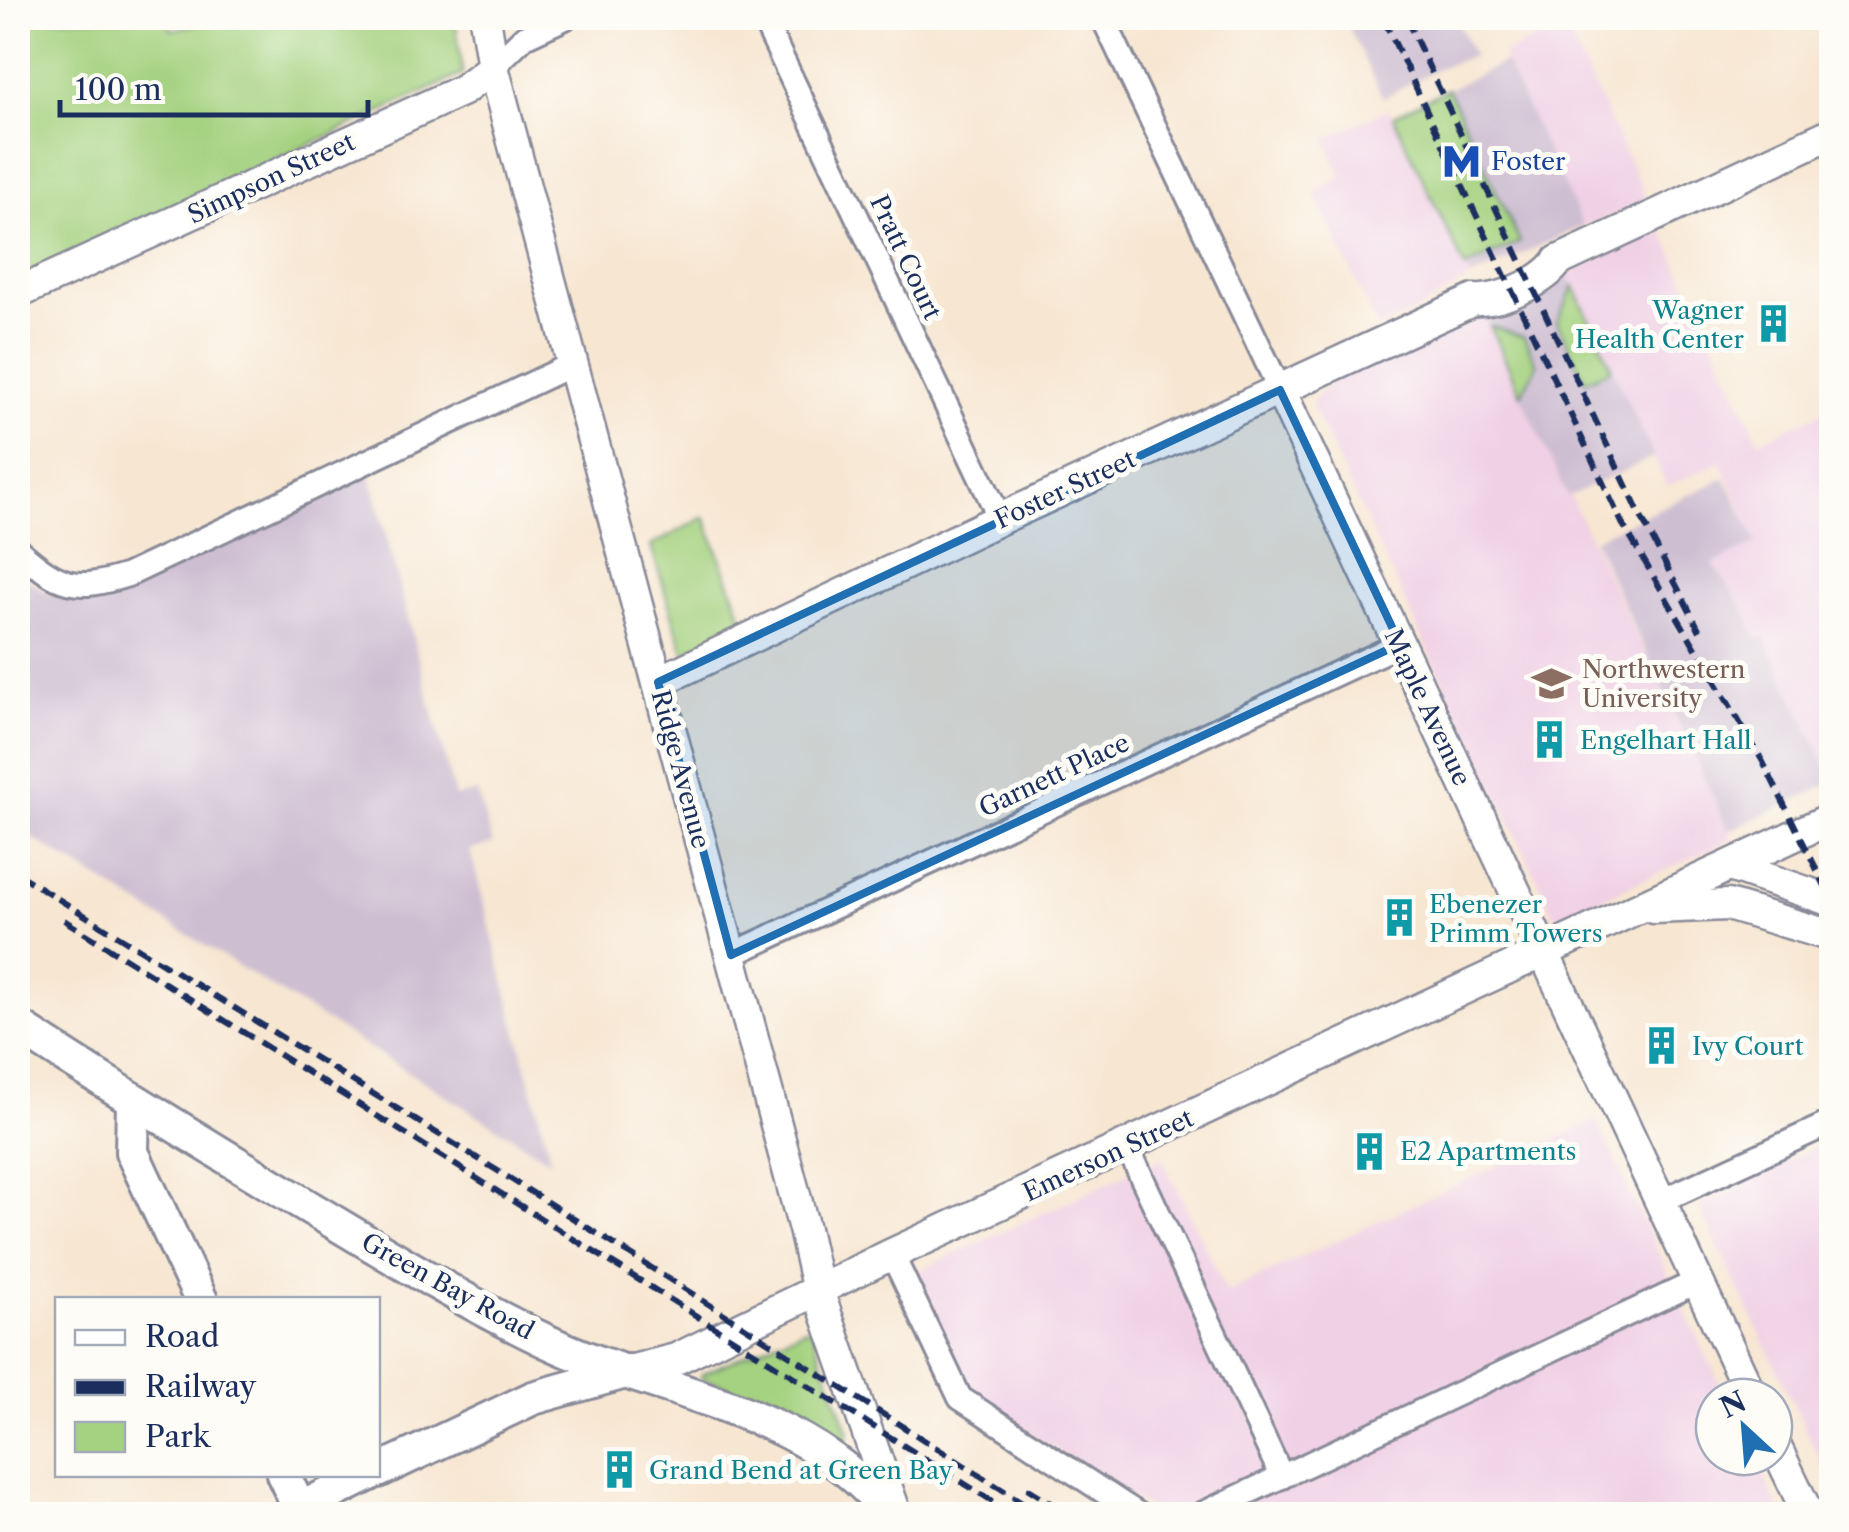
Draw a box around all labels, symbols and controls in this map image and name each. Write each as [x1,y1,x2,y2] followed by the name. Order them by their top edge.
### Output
[60,55,368,117] scale bar
[75,71,162,108] text: 100 m
[183,126,360,231] street label: Simpson Street
[1440,140,1482,182] metro station icon: Foster
[1491,146,1566,177] place label: Foster
[863,190,948,325] street label: Pratt Court
[1575,295,1744,355] place label: Wagner Health Center
[1753,303,1795,345] building icon: Wagner Health Center
[990,443,1141,536] street label: Foster Street
[1378,624,1477,791] street label: Maple Avenue
[1582,654,1746,714] place label: Northwestern University
[1531,662,1573,704] school or university icon: Northwestern University
[644,687,717,852] street label: Ridge Avenue
[1529,719,1571,761] building icon: Engelhart Hall
[1580,725,1752,756] place label: Engelhart Hall
[974,727,1134,824] street label: Garnett Place
[1429,889,1603,949] place label: Ebenezer Primm Towers
[1378,897,1420,939] building icon: Ebenezer Primm Towers
[1641,1025,1683,1067] building icon: Ivy Court
[1692,1031,1804,1062] place label: Ivy Court
[1018,1102,1198,1208] street label: Emerson Street
[1349,1130,1391,1172] building icon: E2 Apartments
[1400,1136,1576,1167] place label: E2 Apartments
[356,1226,539,1347] street label: Green Bay Road
[55,1297,380,1477] legend
[145,1318,219,1355] text: Road
[145,1368,257,1405] text: Railway
[1694,1377,1794,1477] north arrow
[1715,1384,1751,1425] text: N
[145,1418,212,1455] text: Park
[598,1449,640,1491] building icon: Grand Bend at Green Bay
[649,1455,954,1486] place label: Grand Bend at Green Bay

